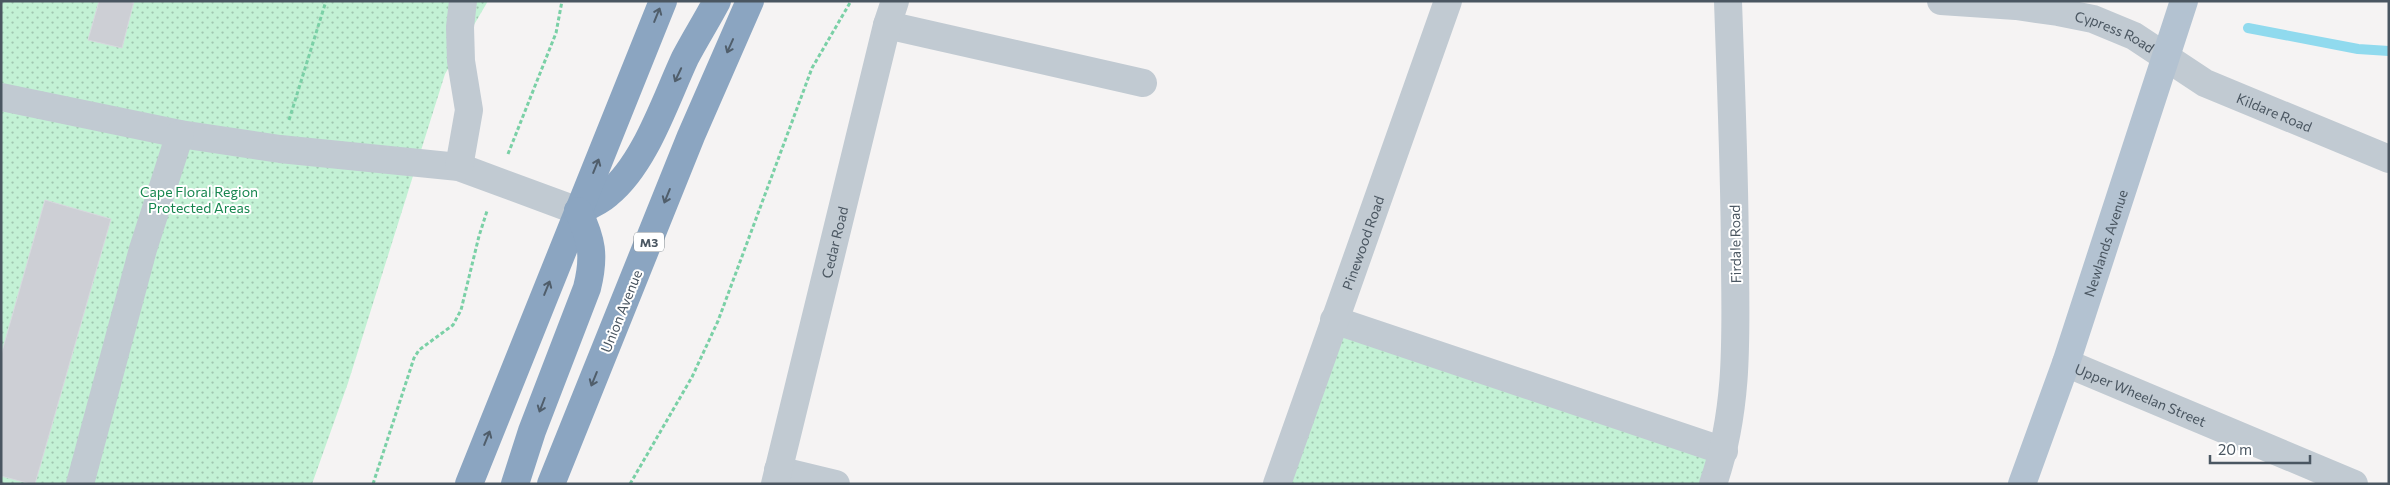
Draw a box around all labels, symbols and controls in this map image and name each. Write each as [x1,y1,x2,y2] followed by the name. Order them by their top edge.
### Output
[2074,7,2158,56] street label: Cypress Road
[653,8,662,23] one-way arrow
[725,38,735,53] one-way arrow
[672,67,682,82] one-way arrow
[2234,89,2315,135] street label: Kildare Road
[592,159,601,174] one-way arrow
[140,183,258,216] park label: Cape Floral Region Protected Areas
[2080,187,2131,299] street label: Newlands Avenue
[662,188,671,203] one-way arrow
[1338,193,1387,292] street label: Pinewood Road
[817,204,851,280] street label: Cedar Road
[1726,205,1744,283] street label: Firdale Road
[634,232,664,252] road number: M3
[597,267,645,355] street label: Union Avenue
[544,280,553,295] one-way arrow
[2072,359,2209,430] street label: Upper Wheelan Street
[588,371,598,386] one-way arrow
[536,398,545,413] one-way arrow
[483,431,492,447] one-way arrow
[2210,432,2310,464] scale bar
[2218,440,2252,458] text: 20 m

